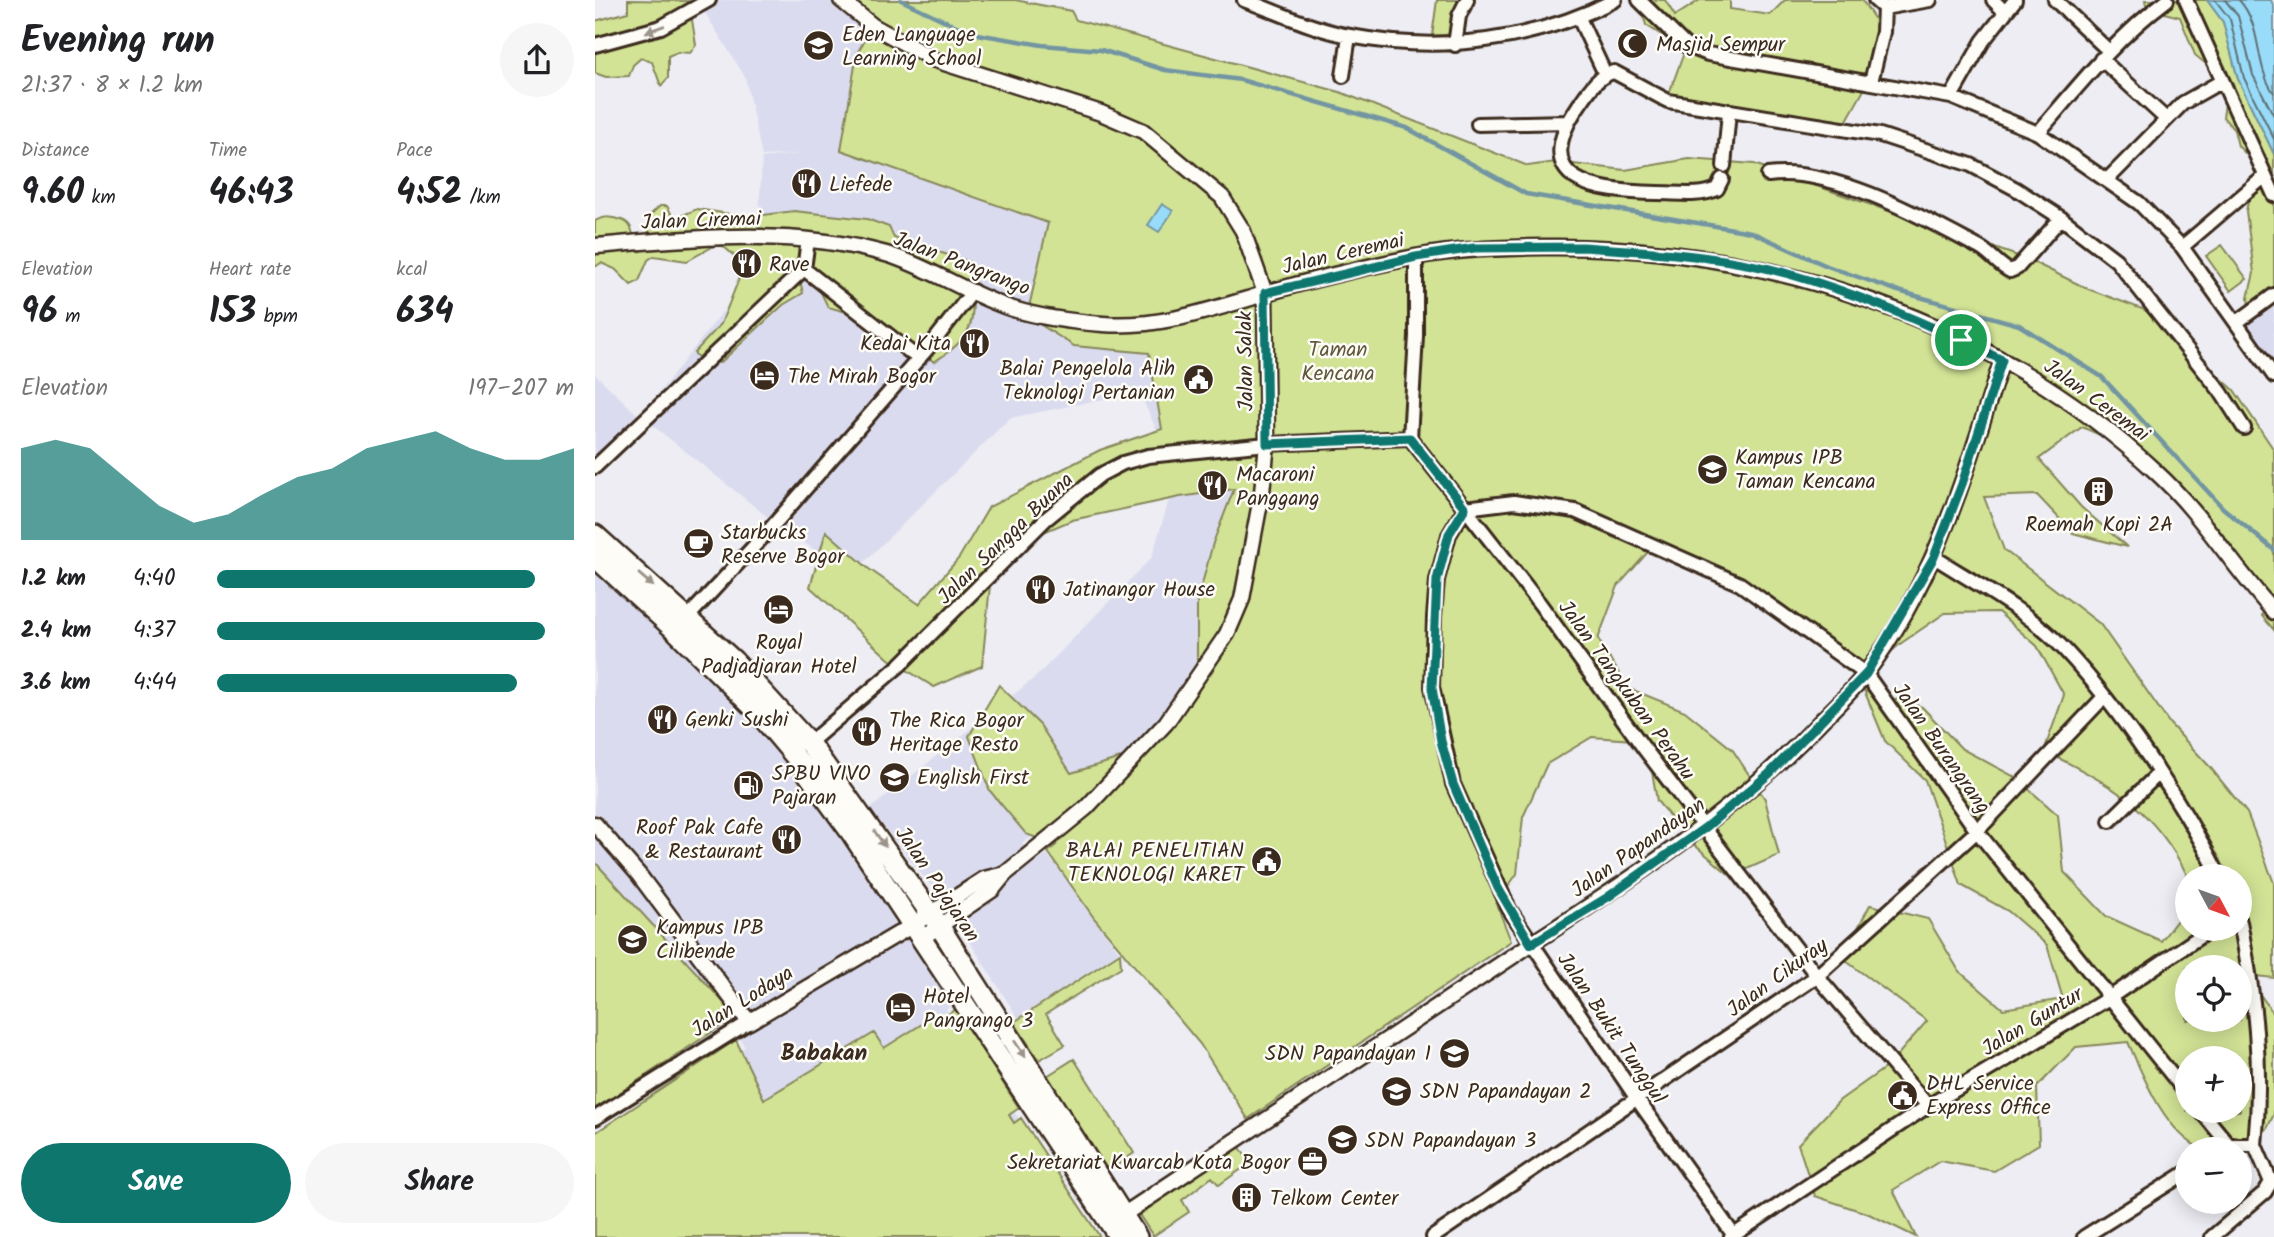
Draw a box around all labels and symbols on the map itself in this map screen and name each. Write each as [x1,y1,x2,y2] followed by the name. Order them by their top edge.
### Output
[842,19,981,76] place label: Eden Language Learning School
[644,24,665,35] one-way arrow
[1616,27,1650,61] mosque icon: Masjid Sempur
[802,29,836,63] school or university icon: Eden Language Learning School
[1656,29,1786,62] place label: Masjid Sempur
[789,167,823,201] restaurant icon: Liefede
[829,169,893,202] place label: Liefede
[641,203,763,240] street label: Jalan Ciremai
[888,223,1035,306] street label: Jalan Pangrango
[1279,224,1409,285] street label: Jalan Ceremai
[729,247,763,281] restaurant icon: Rave
[769,249,810,282] place label: Rave
[1229,310,1264,411] street label: Jalan Salak
[1931,310,1991,370] pin
[957,326,991,360] restaurant icon: Kedai Kita
[860,328,951,361] place label: Kedai Kita
[1301,334,1375,391] park label: Taman Kencana
[2036,351,2157,452] street label: Jalan Ceremai
[1000,353,1175,410] place label: Balai Pengelola Alih Teknologi Pertanian
[748,359,782,393] hotel icon: The Mirah Bogor
[788,361,937,394] place label: The Mirah Bogor
[1181,363,1215,397] public building icon: Balai Pengelola Alih Teknologi Pertanian
[1735,442,1876,499] place label: Kampus IPB Taman Kencana
[1695,452,1729,486] school or university icon: Kampus IPB Taman Kencana
[1236,459,1319,516] place label: Macaroni Panggang
[930,465,1082,613] street label: Jalan Sangga Buana
[1196,469,1230,503] restaurant icon: Macaroni Panggang
[2082,475,2116,509] building icon: Roemah Kopi 2A
[2025,509,2173,542] place label: Roemah Kopi 2A
[721,517,845,574] place label: Starbucks Reserve Bogor
[681,527,715,561] cafe icon: Starbucks Reserve Bogor
[637,572,655,588] one-way arrow
[1023,572,1057,606] restaurant icon: Jatinangor House
[1063,574,1216,607] place label: Jatinangor House
[762,593,796,627] hotel icon: Royal Padjadjaran Hotel
[1549,594,1703,788] street label: Jalan Tangkuban Perahu
[701,627,857,684] place label: Royal Padjadjaran Hotel
[1883,676,1998,821] street label: Jalan Burangrang
[645,702,679,736] restaurant icon: Genki Sushi
[685,704,789,737] place label: Genki Sushi
[889,705,1025,762] place label: The Rica Bogor Heritage Resto
[849,715,883,749] restaurant icon: The Rica Bogor Heritage Resto
[772,758,871,815] place label: SPBU VIVO Pajaran
[877,760,911,794] school or university icon: English First
[917,762,1030,795] place label: English First
[732,768,766,802] fuel station icon: SPBU VIVO Pajaran
[1565,789,1713,907] street label: Jalan Papandayan
[636,812,764,869] place label: Roof Pak Cafe & Restaurant
[886,820,988,950] street label: Jalan Pajajaran
[769,822,803,856] restaurant icon: Roof Pak Cafe & Restaurant
[873,830,887,848] one-way arrow
[1066,835,1246,892] place label: BALAI PENELITIAN TEKNOLOGI KARET
[1250,845,1284,879] public building icon: BALAI PENELITIAN TEKNOLOGI KARET
[2175,864,2252,942] north arrow
[656,912,764,969] place label: Kampus IPB Cilibende
[616,922,650,956] school or university icon: Kampus IPB Cilibende
[1720,930,1836,1026] street label: Jalan Cikuray
[1548,946,1674,1111] street label: Jalan Bukit Tunggul
[685,958,800,1047] street label: Jalan Lodaya
[1976,978,2091,1066] street label: Jalan Guntur
[923,981,1033,1038] place label: Hotel Pangrango 3
[883,991,917,1025] hotel icon: Hotel Pangrango 3
[781,1036,868,1072] district label: Babakan
[1437,1036,1471,1070] school or university icon: SDN Papandayan 1
[1265,1038,1431,1071] place label: SDN Papandayan 1
[1013,1039,1026,1059] one-way arrow
[1926,1068,2051,1125] place label: DHL Service Express Office
[1380,1074,1414,1108] school or university icon: SDN Papandayan 2
[1420,1076,1592,1109] place label: SDN Papandayan 2
[1886,1078,1920,1112] public building icon: DHL Service Express Office
[1325,1123,1359,1157] school or university icon: SDN Papandayan 3
[1365,1125,1536,1158] place label: SDN Papandayan 3
[1296,1145,1330,1179] office icon: Sekretariat Kwarcab Kota Bogor
[1007,1147,1291,1180] place label: Sekretariat Kwarcab Kota Bogor
[1230,1181,1264,1215] building icon: Telkom Center
[1270,1183,1399,1216] place label: Telkom Center

